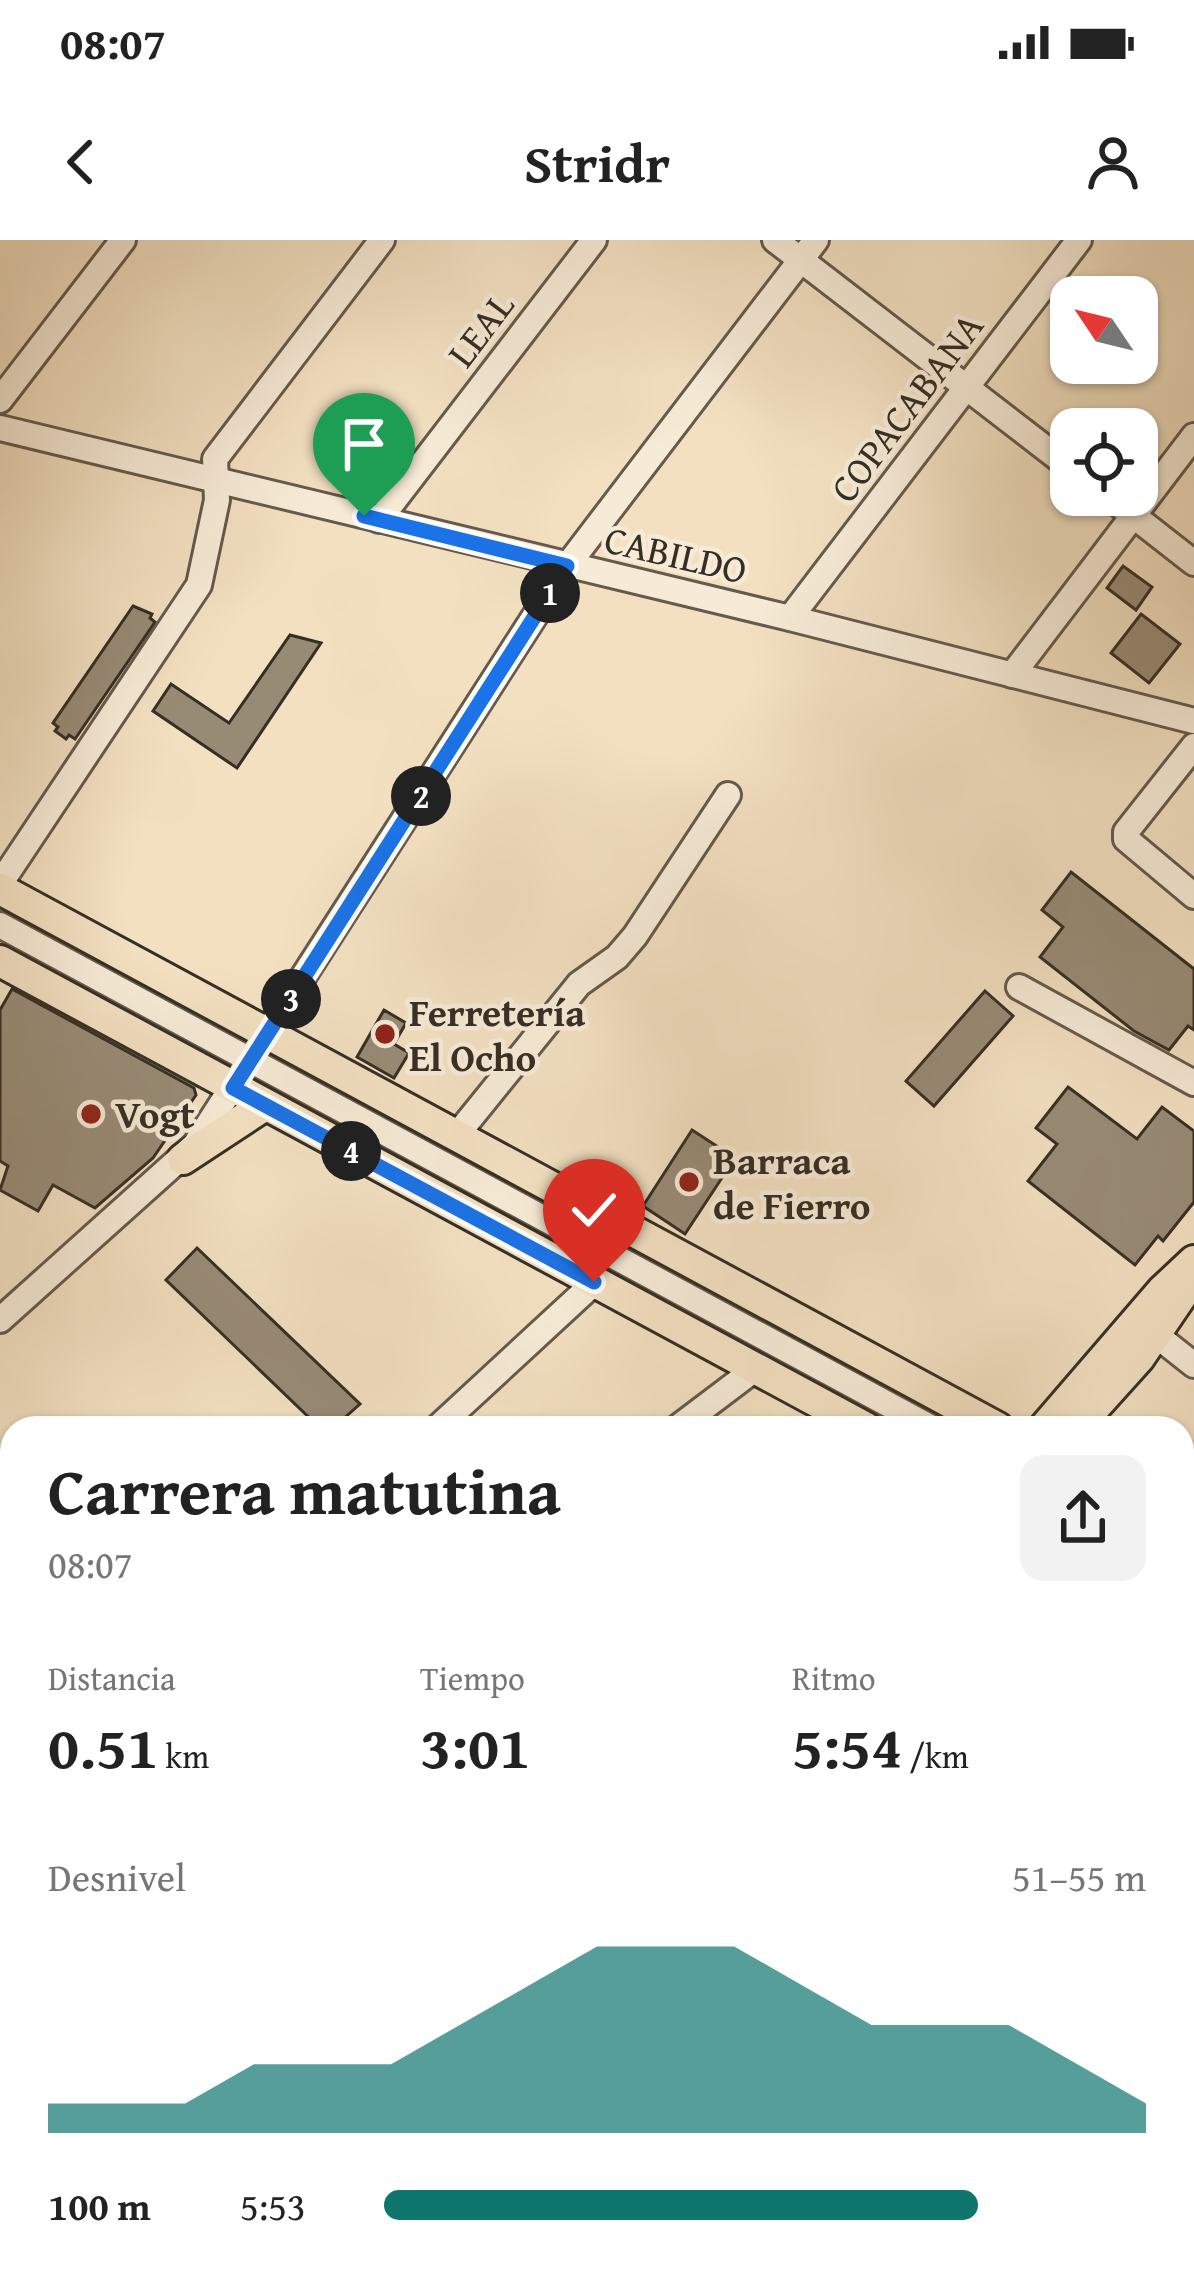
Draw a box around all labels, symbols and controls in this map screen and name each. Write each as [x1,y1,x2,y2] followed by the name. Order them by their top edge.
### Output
[60,10,166,75] text: 08:07
[524,123,670,202] text: Stridr
[48,129,114,195] icon: back
[1080,129,1146,195] icon: person
[1050,276,1158,384] north arrow
[1050,276,1158,516] map controls
[432,279,527,378] street label: LEAL
[815,299,996,514] street label: COPACABANA
[313,393,415,516] pin
[1050,408,1158,516] button: locate
[331,411,397,477] icon: arrive
[599,510,753,598] street label: CABILDO
[520,563,580,623] pin: 1
[541,569,559,617] text: 1
[391,766,451,826] pin: 2
[412,772,430,820] text: 2
[261,969,321,1029] pin: 3
[282,975,300,1023] text: 3
[409,983,585,1085] place label: Ferretería El Ocho
[372,1021,398,1047] marker: Ferretería El Ocho
[115,1085,195,1142] place label: Vogt
[78,1101,104,1127] marker: Vogt
[321,1121,381,1181] pin: 4
[342,1127,360,1175] text: 4
[713,1131,871,1233] place label: Barraca de Fierro
[543,1159,645,1282] pin
[676,1169,702,1195] marker: Barraca de Fierro
[561,1177,627,1243] icon: check
[48,1441,561,1538] text: Carrera matutina
[1020,1455,1146,1581] button: share
[48,1535,133,1592] text: 08:07
[48,1654,176,1702] text: Distancia
[420,1654,525,1702] text: Tiempo
[792,1654,876,1702] text: Ritmo
[48,1702,158,1790] text: 0.51
[420,1702,530,1790] text: 3:01
[792,1702,902,1790] text: 5:54
[158,1732,209,1780] text: km
[902,1732,969,1780] text: /km
[48,1848,186,1905] text: Desnivel
[1012,1848,1146,1905] text: 51–55 m
[48,2177,151,2234] text: 100 m
[240,2177,306,2234] text: 5:53

